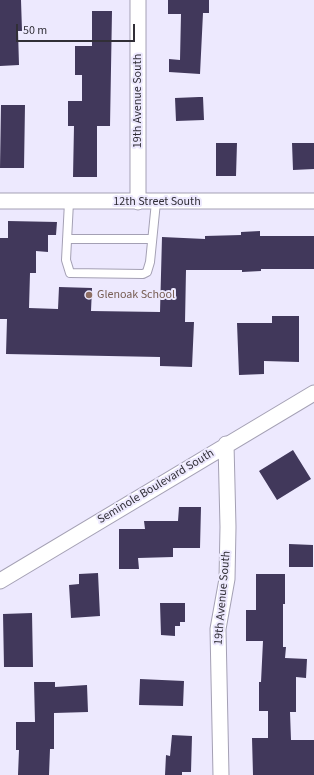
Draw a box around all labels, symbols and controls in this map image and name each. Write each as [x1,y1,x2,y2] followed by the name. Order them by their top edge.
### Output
[18,16,137,42] scale bar
[23,22,47,39] text: 50 m
[131,54,145,148] street label: 19th Avenue South
[113,195,201,209] street label: 12th Street South
[97,288,175,302] place label: Glenoak School
[84,290,94,300] marker: Glenoak School
[95,446,217,528] street label: Seminole Boulevard South
[212,550,234,646] street label: 19th Avenue South

